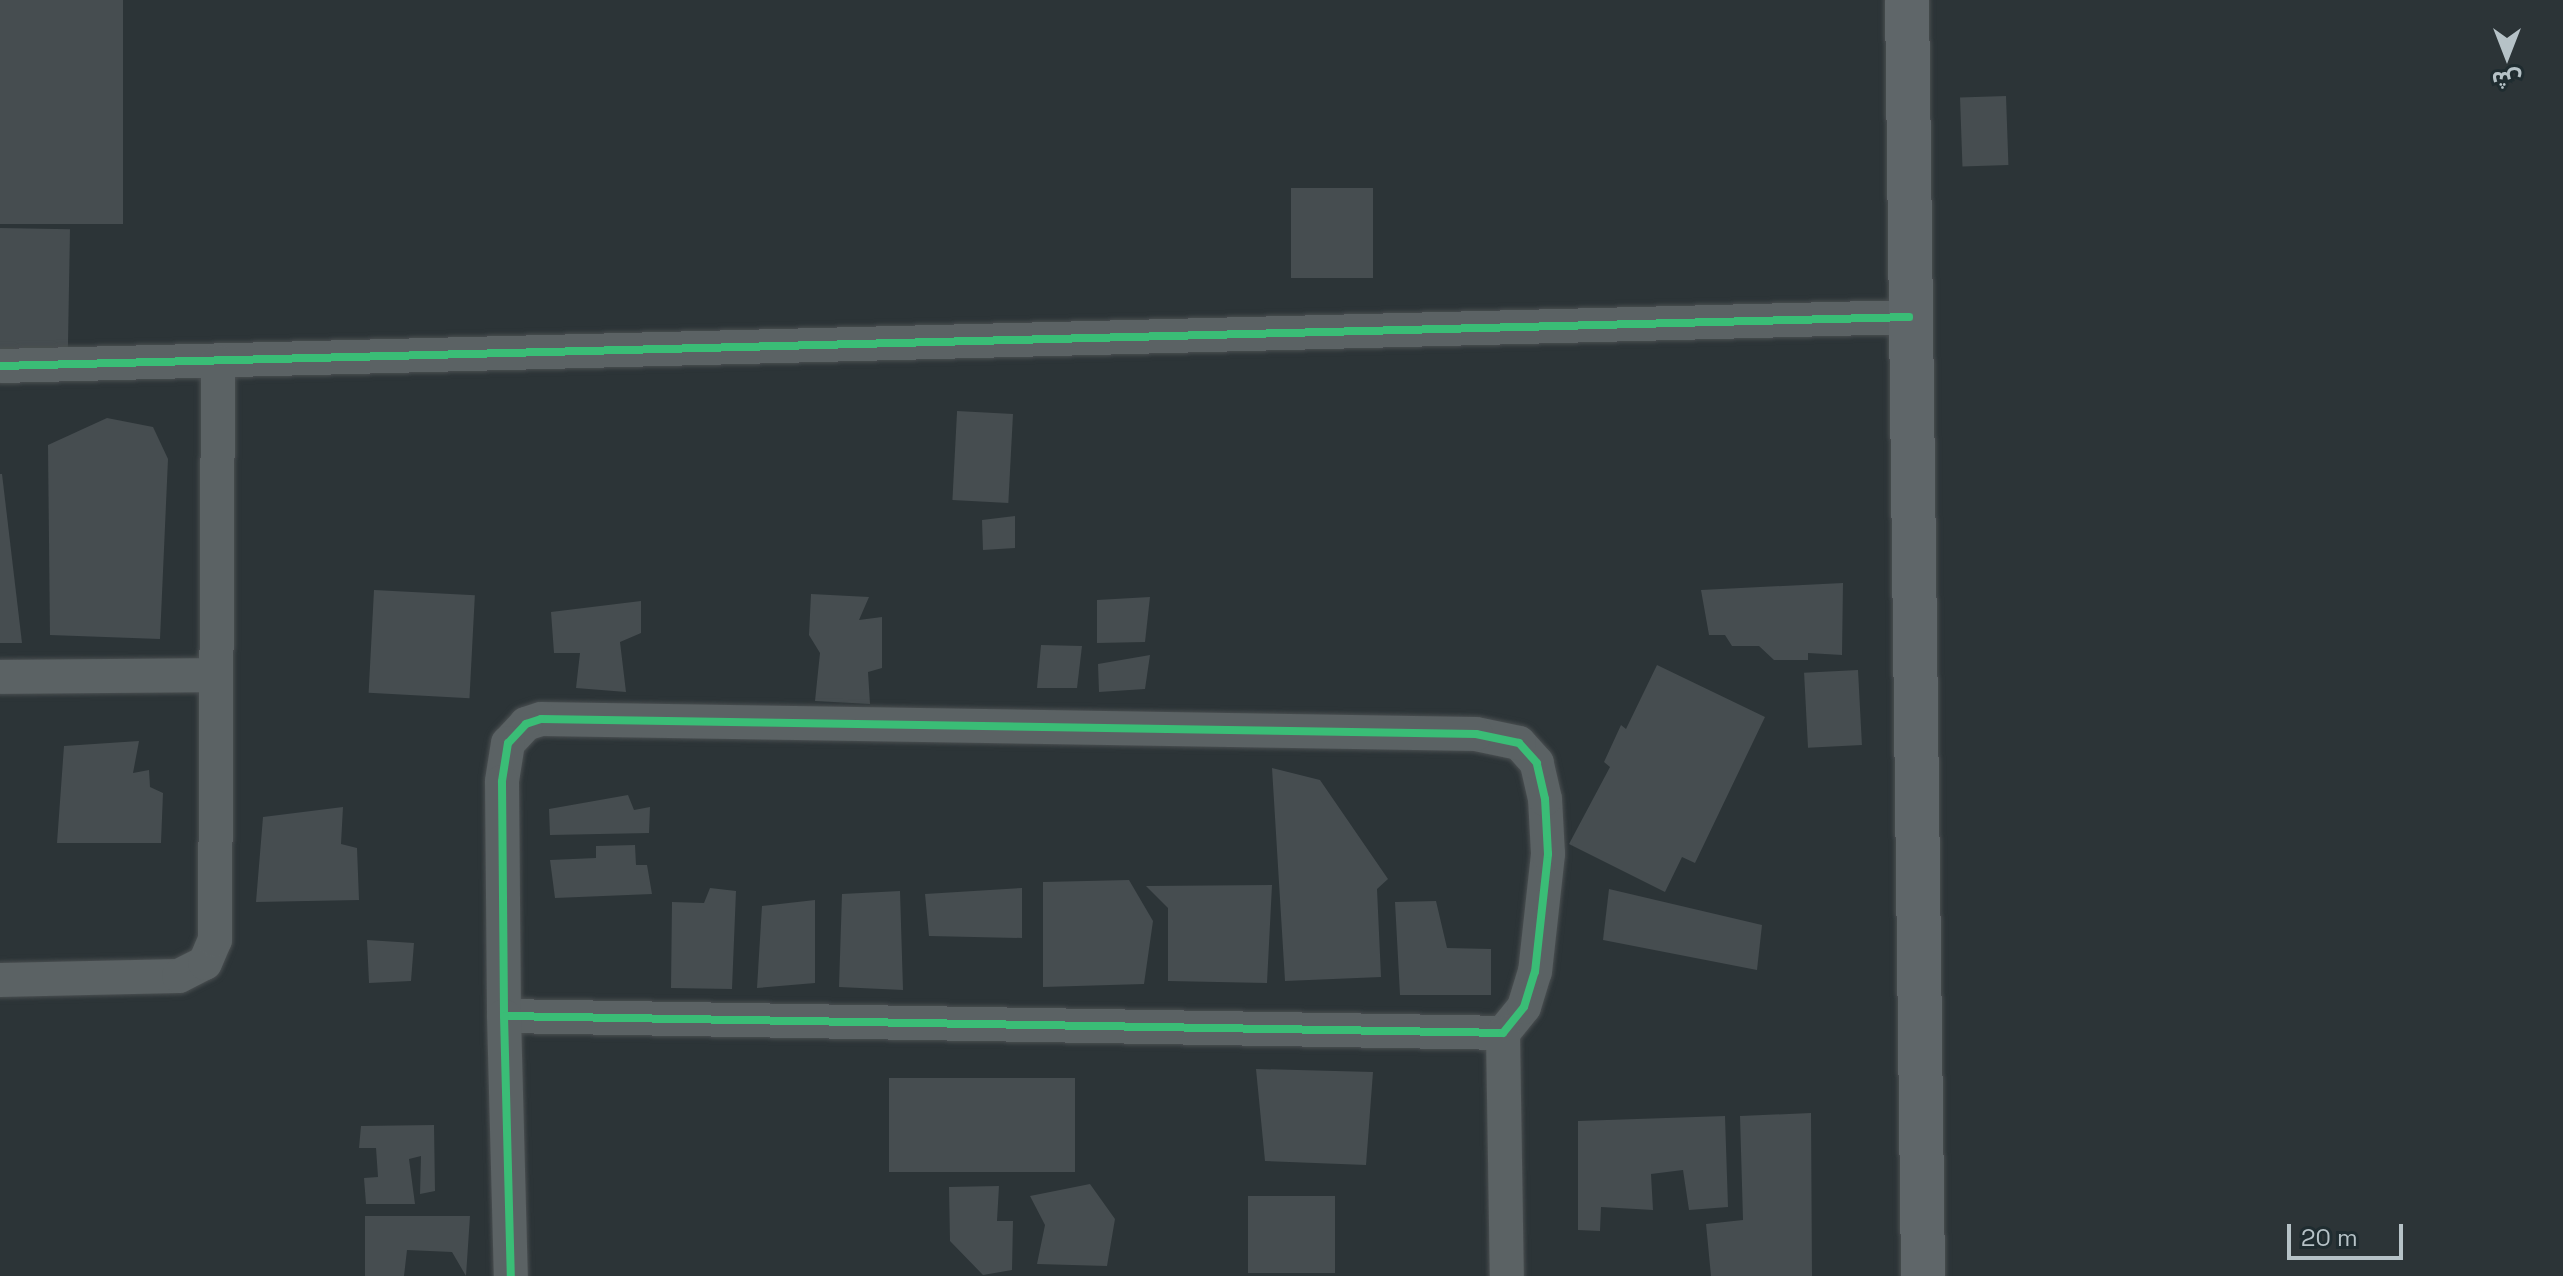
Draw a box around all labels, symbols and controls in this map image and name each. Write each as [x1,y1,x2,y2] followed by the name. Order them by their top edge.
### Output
[2467,16,2547,96] north arrow
[2492,66,2522,94] text: ش
[2291,1208,2407,1258] scale bar
[2301,1222,2358,1253] text: 20 m

